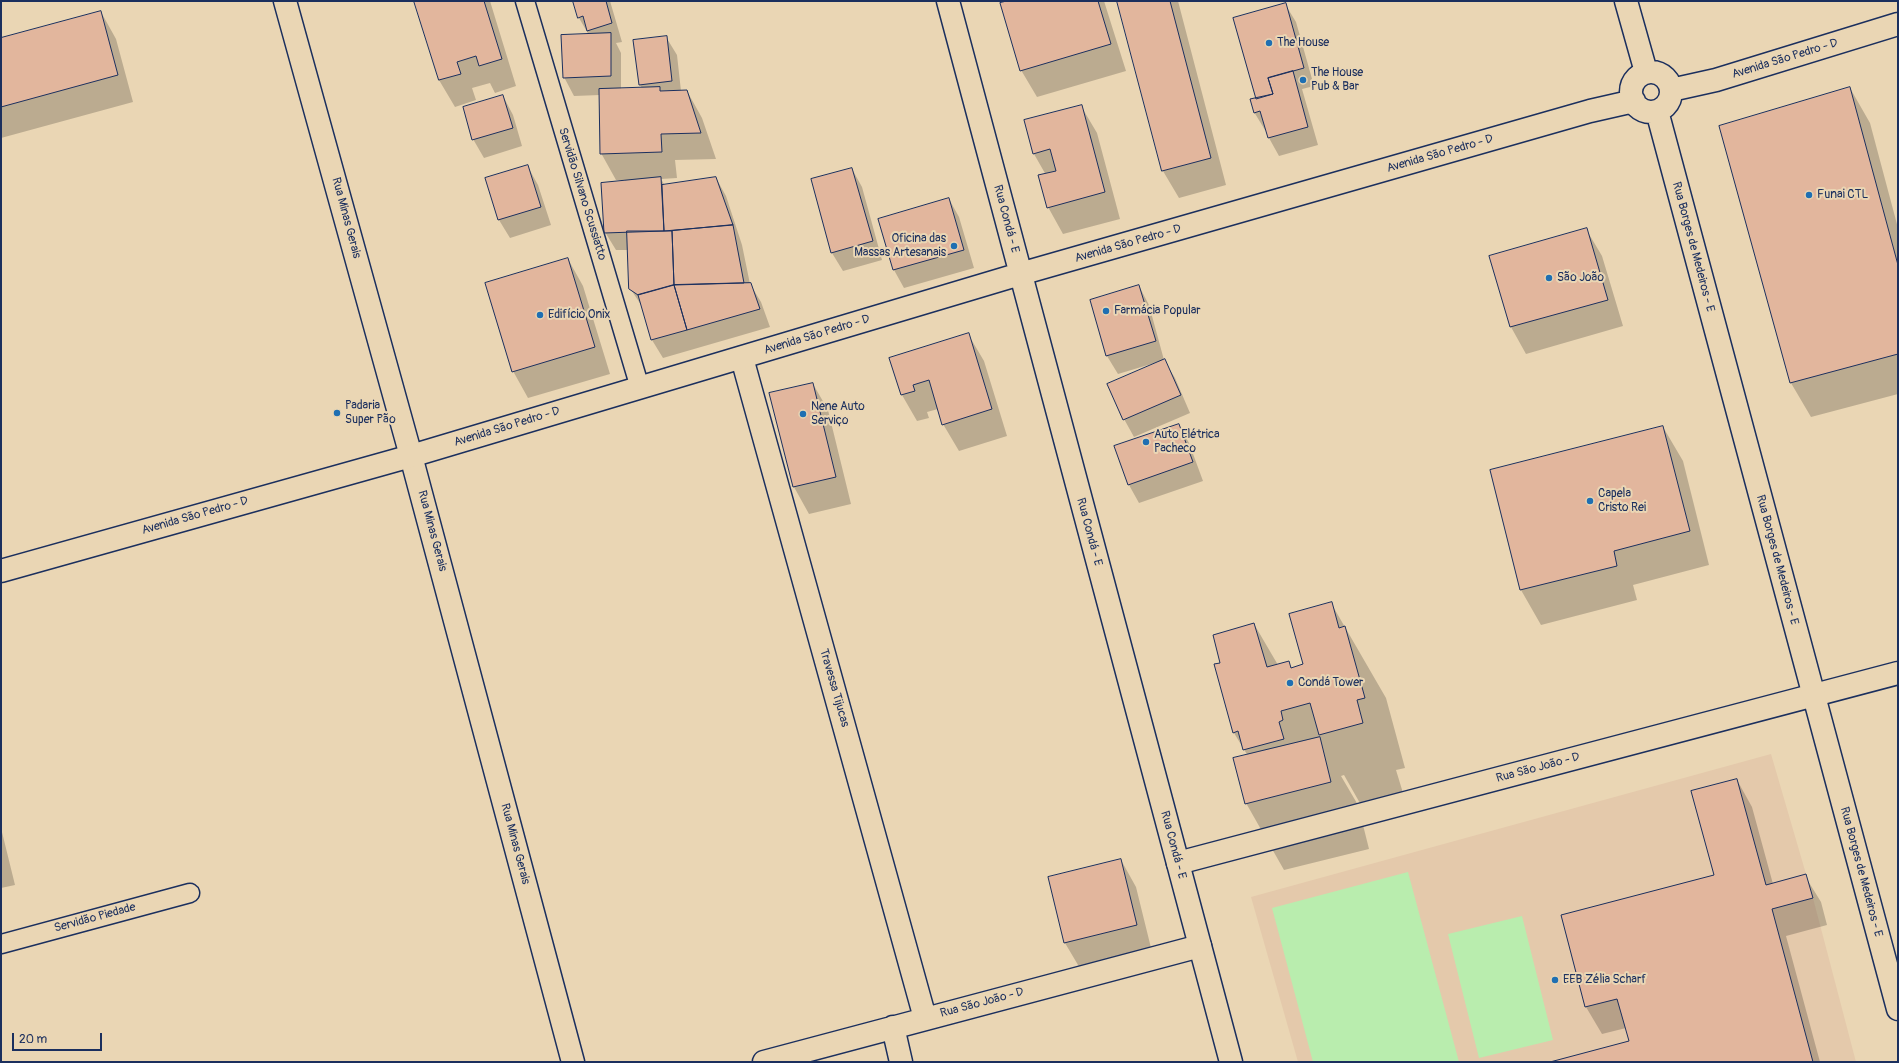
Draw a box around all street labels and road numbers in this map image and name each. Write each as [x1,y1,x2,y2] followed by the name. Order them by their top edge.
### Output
[1730,36,1840,82] street label: Avenida São Pedro - D
[555,126,609,262] street label: Servidão Silvano Scussiatto
[1385,132,1495,176] street label: Avenida São Pedro - D
[328,176,364,260] street label: Rua Minas Gerais
[1669,180,1717,314] street label: Rua Borges de Medeiros - E
[990,183,1022,255] street label: Rua Condá - E
[1073,222,1183,266] street label: Avenida São Pedro - D
[762,312,872,358] street label: Avenida São Pedro - D
[452,404,562,450] street label: Avenida São Pedro - D
[414,489,450,573] street label: Rua Minas Gerais
[1753,493,1801,627] street label: Rua Borges de Medeiros - E
[140,494,250,538] street label: Avenida São Pedro - D
[1073,496,1105,568] street label: Rua Condá - E
[816,647,852,729] street label: Travessa Tijucas
[1495,750,1581,786] street label: Rua São João - D
[497,802,533,886] street label: Rua Minas Gerais
[1837,805,1885,939] street label: Rua Borges de Medeiros - E
[1157,809,1189,881] street label: Rua Condá - E
[53,900,137,936] street label: Servidão Piedade
[939,985,1025,1021] street label: Rua São João - D

